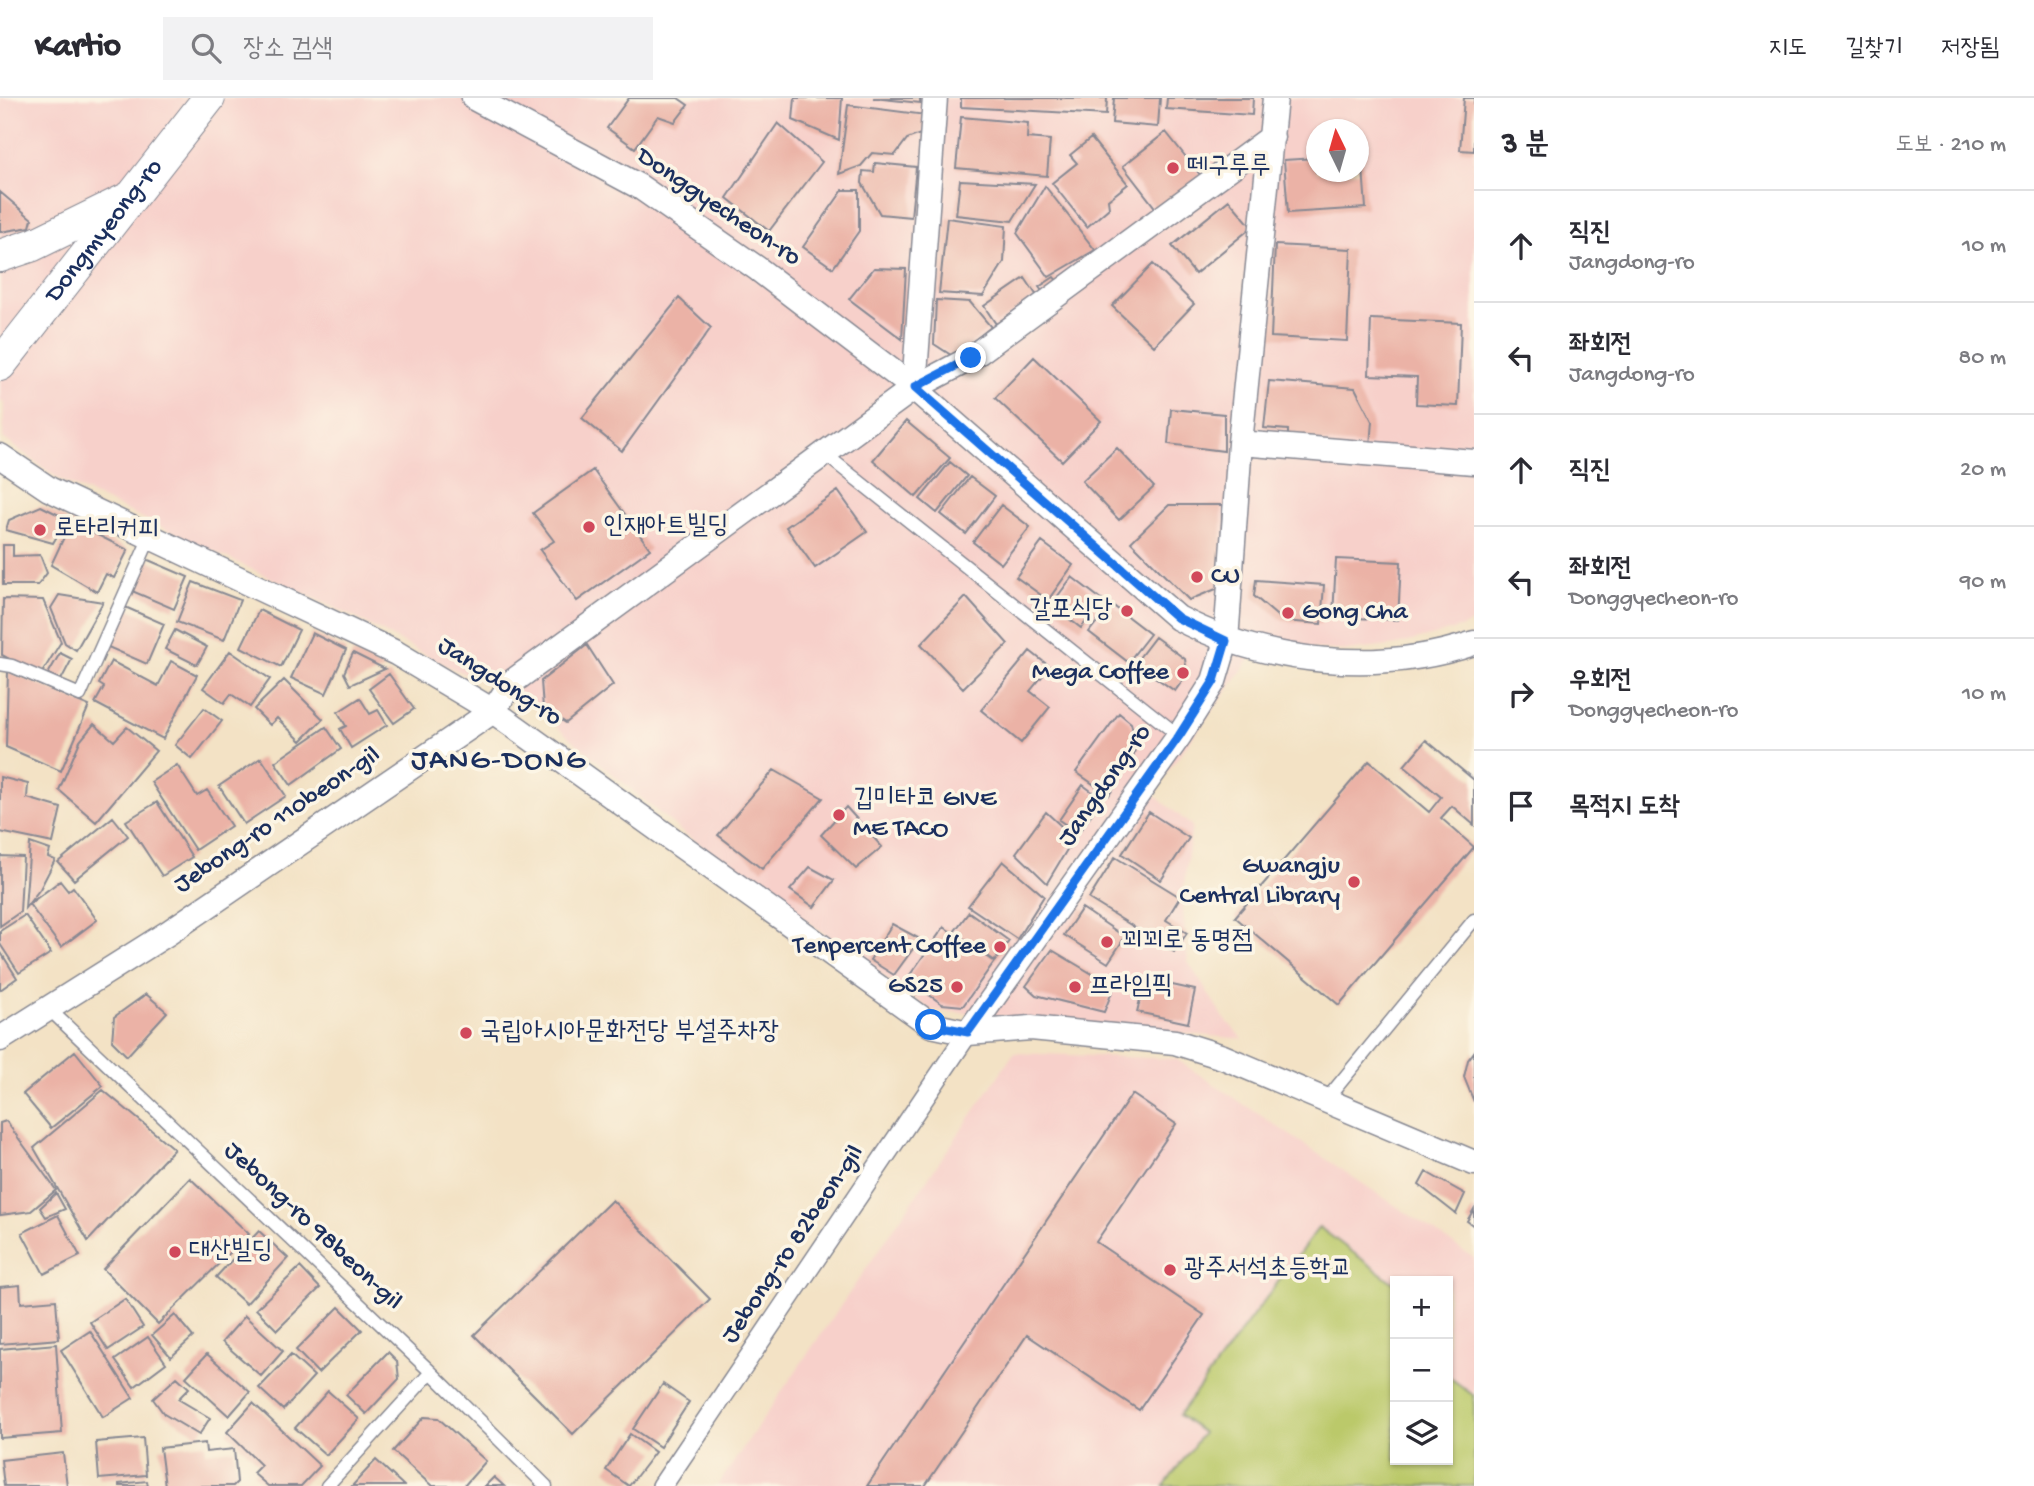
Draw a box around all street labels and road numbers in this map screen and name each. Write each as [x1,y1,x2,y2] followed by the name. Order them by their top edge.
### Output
[628,140,806,274] street label: Donggyecheon-ro
[38,153,171,311] street label: Dongmyeong-ro
[431,631,567,735] street label: Jangdong-ro
[1053,719,1159,853] street label: Jangdong-ro
[169,741,387,901] street label: Jebong-ro 110beon-gil
[216,1136,408,1318] street label: Jebong-ro 98beon-gil
[716,1140,872,1350] street label: Jebong-ro 82beon-gil

